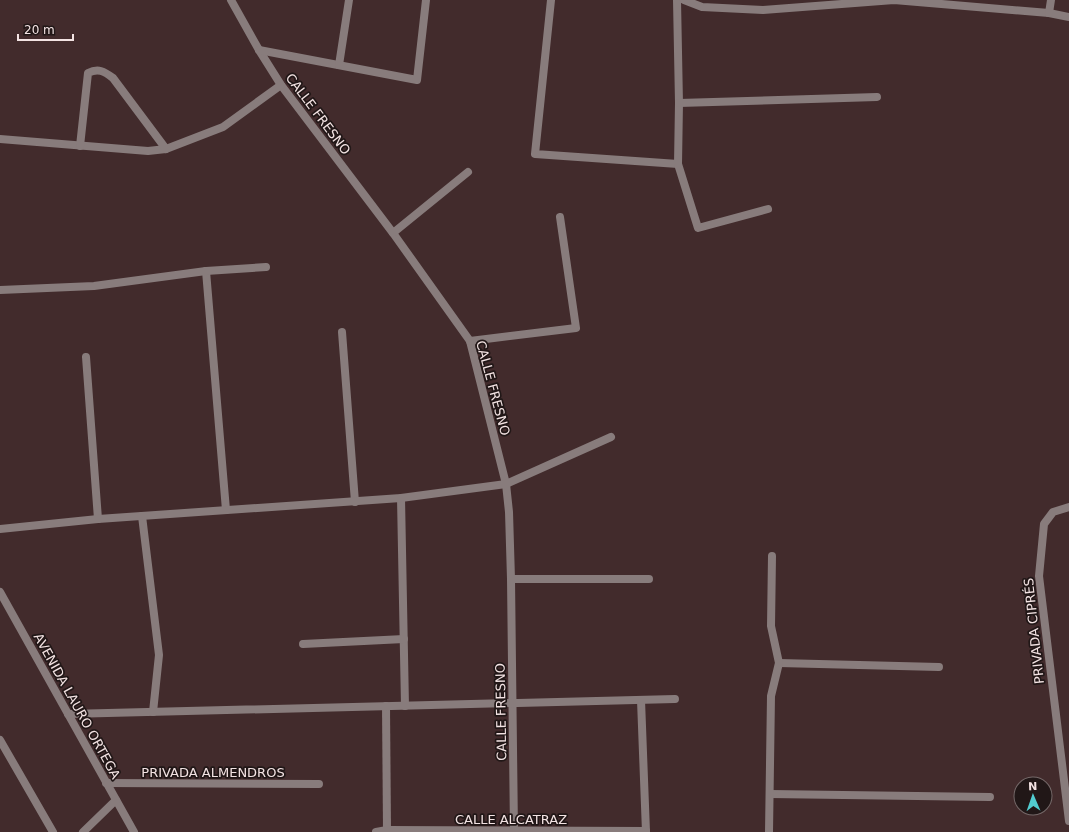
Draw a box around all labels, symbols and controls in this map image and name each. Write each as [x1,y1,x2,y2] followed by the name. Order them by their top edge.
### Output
[18,16,73,42] scale bar
[24,23,55,37] text: 20 m
[283,70,353,158] street label: CALLE FRESNO
[473,339,513,437] street label: CALLE FRESNO
[1021,577,1047,685] street label: PRIVADA CIPRÉS
[31,631,123,782] street label: AVENIDA LAURO ORTEGA
[493,663,509,761] street label: CALLE FRESNO
[141,765,285,780] street label: PRIVADA ALMENDROS
[1013,776,1053,816] north arrow
[1028,780,1038,793] text: N
[455,812,567,827] street label: CALLE ALCATRAZ

